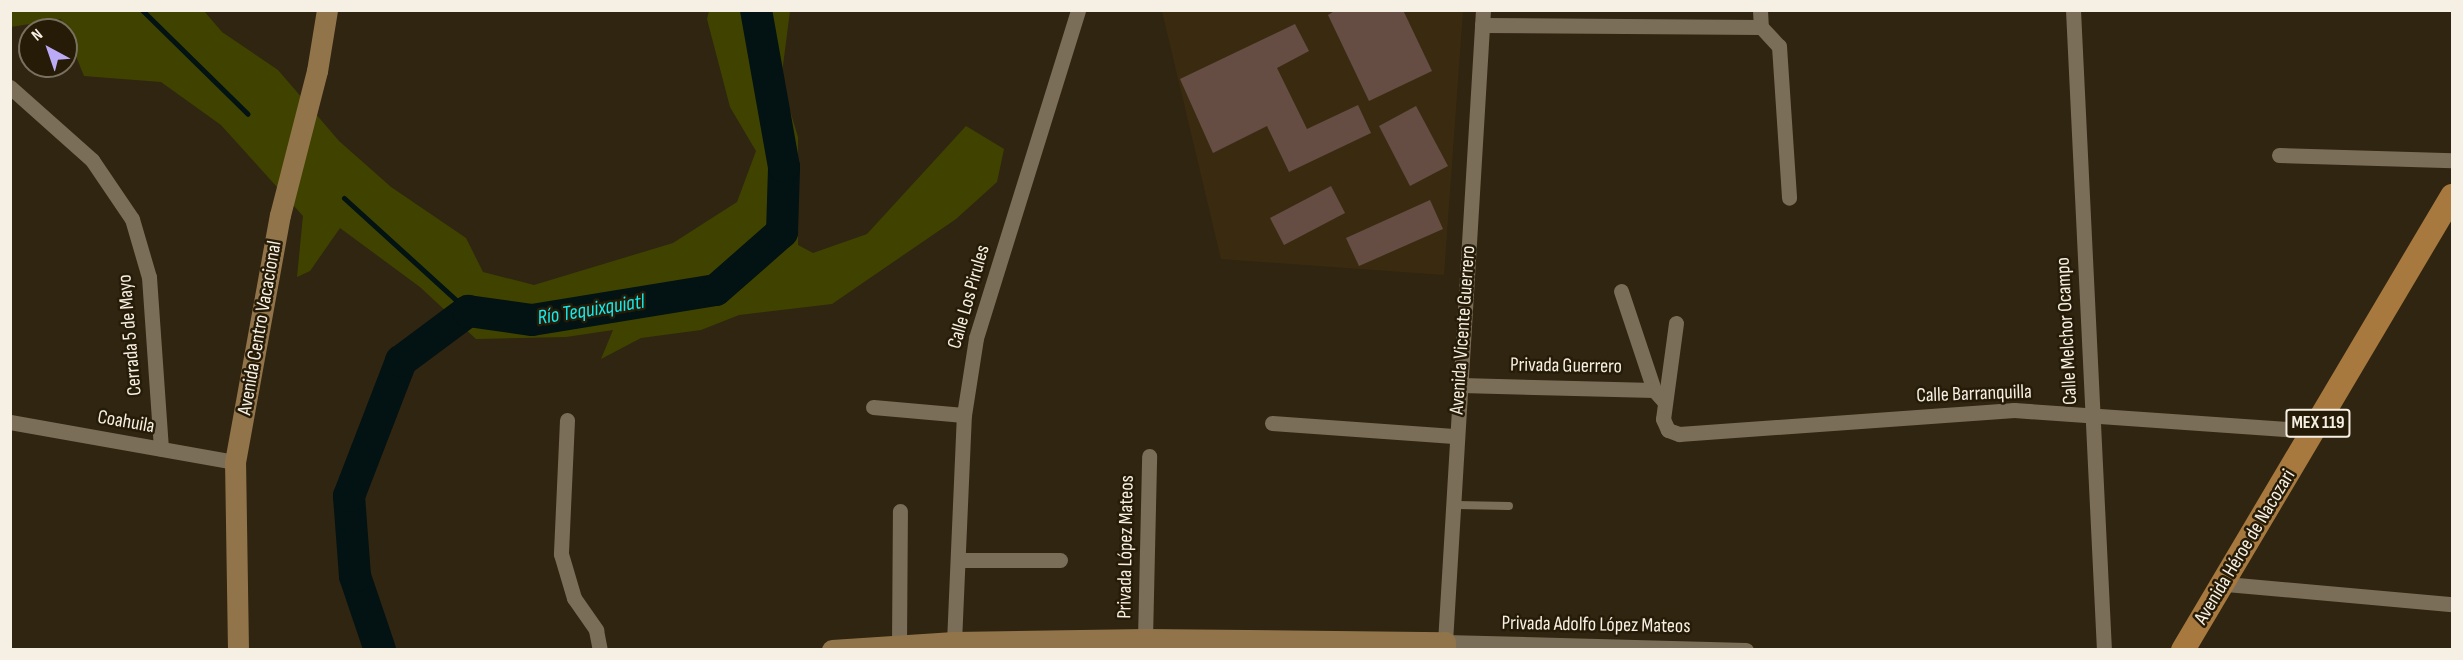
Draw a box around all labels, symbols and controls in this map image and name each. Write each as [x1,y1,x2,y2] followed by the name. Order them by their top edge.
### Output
[18,18,78,78] north arrow
[28,25,47,45] text: N
[233,239,287,417] street label: Avenida Centro Vacacional
[943,242,995,352] street label: Calle Los Pirules
[1445,245,1481,415] street label: Avenida Vicente Guerrero
[2051,257,2083,405] street label: Calle Melchor Ocampo
[113,273,147,397] street label: Cerrada 5 de Mayo
[536,289,646,331] water label: Río Tequixquiatl
[1510,353,1622,379] street label: Privada Guerrero
[1916,380,2032,408] street label: Calle Barranquilla
[96,405,156,439] street label: Coahuila
[2285,408,2351,438] road number: MEX 119
[2189,465,2301,629] street label: Avenida Héroe de Nacozari
[1113,475,1139,619] street label: Privada López Mateos
[1501,611,1691,639] street label: Privada Adolfo López Mateos

